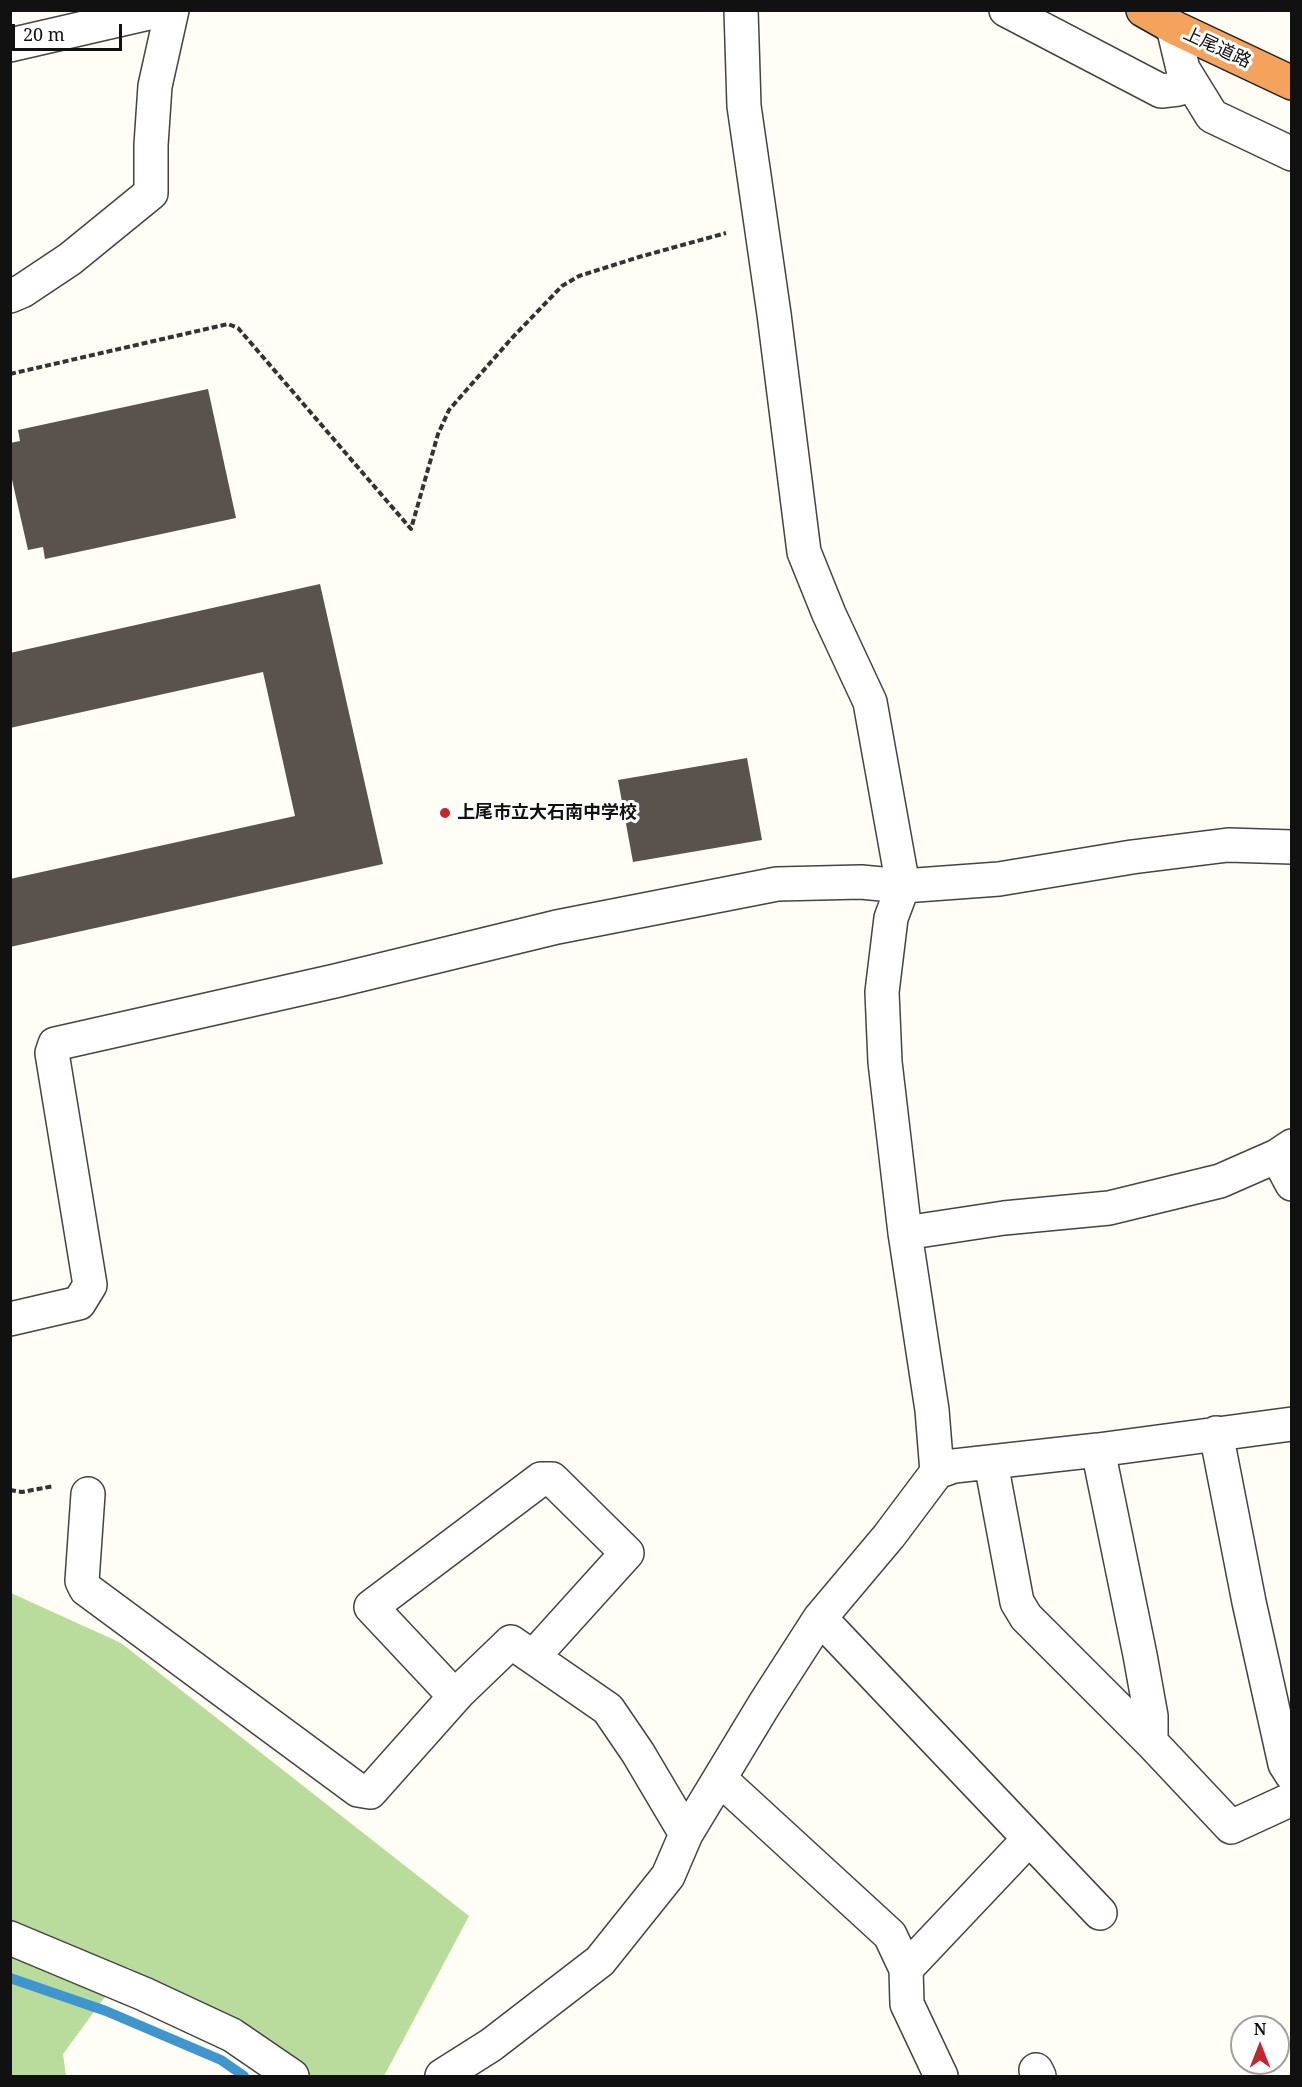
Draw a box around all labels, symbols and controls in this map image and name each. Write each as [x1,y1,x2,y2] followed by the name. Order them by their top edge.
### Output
[15,12,124,50] scale bar
[23,22,65,46] text: 20 m
[1180,23,1254,73] street label: 上尾道路
[457,802,637,824] place label: 上尾市立大石南中学校
[438,806,452,820] marker: 上尾市立大石南中学校
[1230,2015,1290,2075] north arrow
[1254,2018,1266,2040] text: N

